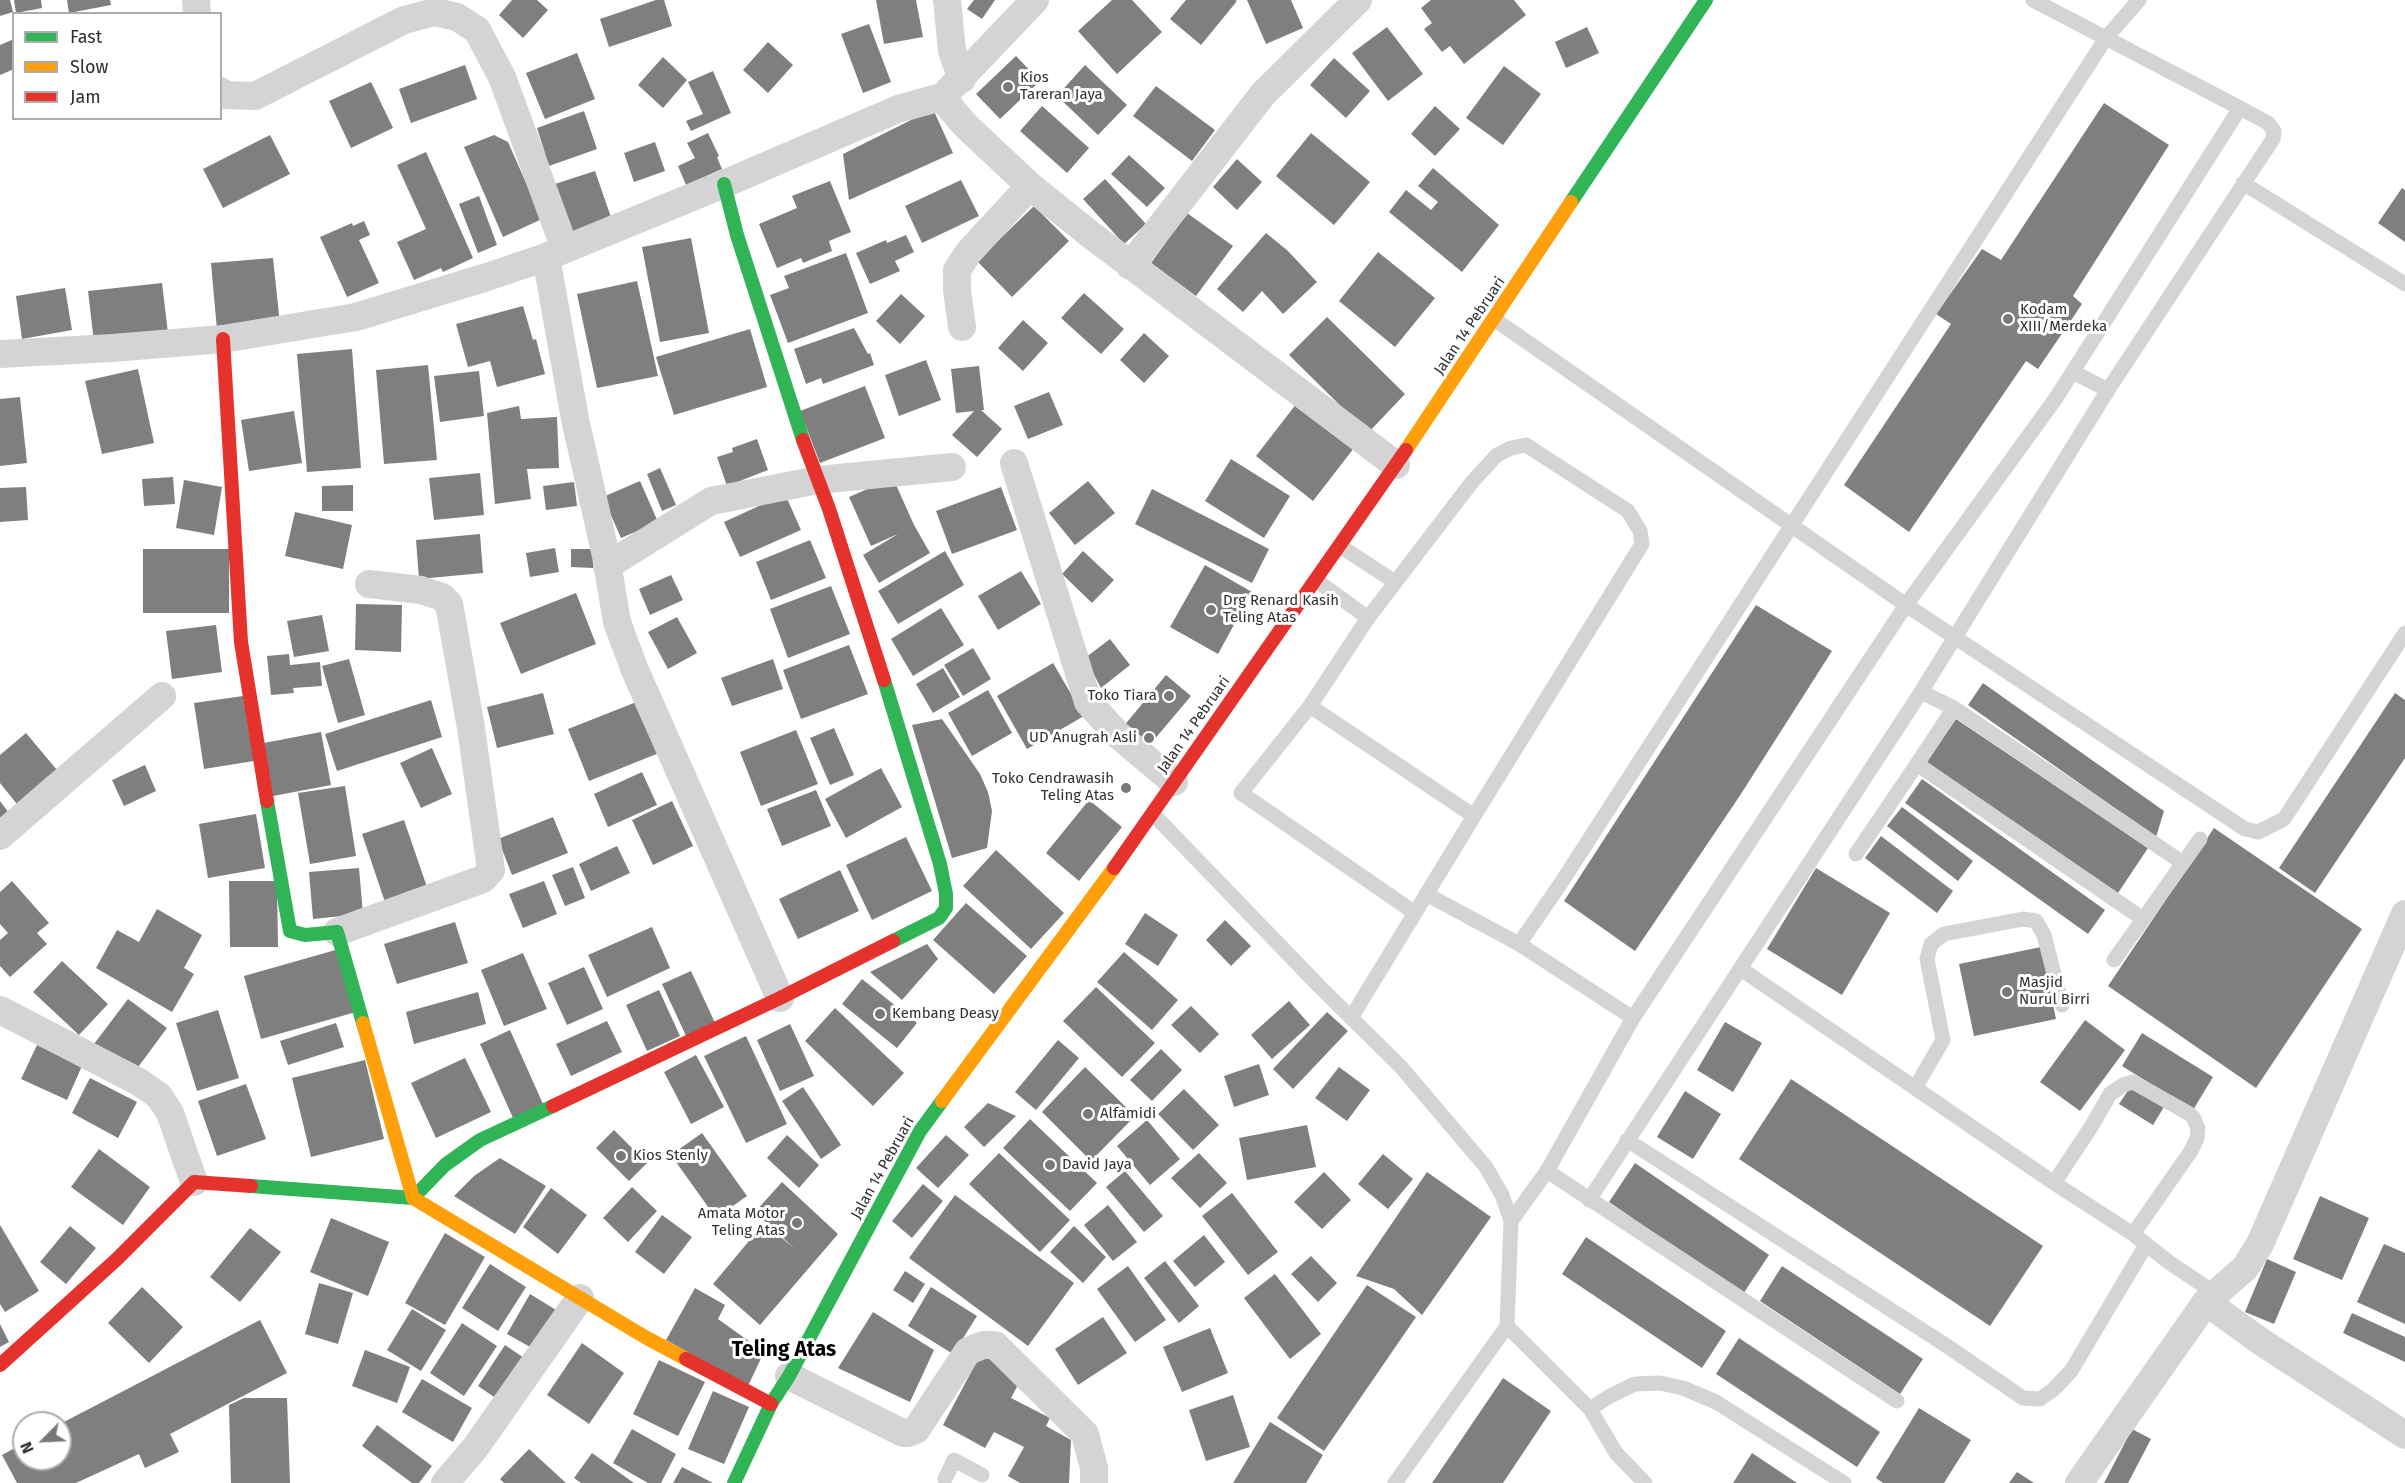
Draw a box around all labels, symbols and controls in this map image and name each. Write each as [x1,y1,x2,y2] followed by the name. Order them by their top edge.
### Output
[12,12,222,120] legend
[70,26,102,48] text: Fast
[70,56,108,78] text: Slow
[1020,69,1103,104] place label: Kios Tareran Jaya
[1001,80,1015,94] marker: Kios Tareran Jaya
[70,86,101,108] text: Jam
[1431,274,1509,378] street label: Jalan 14 Pebruari
[2020,301,2107,336] place label: Kodam XIII/Merdeka
[2001,312,2015,326] marker: Kodam XIII/Merdeka
[1223,592,1339,627] place label: Drg Renard Kasih Teling Atas
[1204,603,1218,617] marker: Drg Renard Kasih Teling Atas
[1154,673,1234,777] street label: Jalan 14 Pebruari
[1087,687,1157,705] place label: Toko Tiara
[1162,689,1176,703] marker: Toko Tiara
[1029,729,1137,747] place label: UD Anugrah Asli
[1142,731,1156,745] marker: UD Anugrah Asli
[992,770,1114,805] place label: Toko Cendrawasih Teling Atas
[1119,781,1133,795] marker: Toko Cendrawasih Teling Atas
[2019,974,2090,1009] place label: Masjid Nurul Birri
[2000,985,2014,999] marker: Masjid Nurul Birri
[892,1005,999,1023] place label: Kembang Deasy
[873,1007,887,1021] marker: Kembang Deasy
[1100,1105,1156,1123] place label: Alfamidi
[1081,1107,1095,1121] marker: Alfamidi
[847,1114,919,1222] street label: Jalan 14 Pebruari
[633,1147,708,1165] place label: Kios Stenly
[614,1149,628,1163] marker: Kios Stenly
[1062,1156,1132,1174] place label: David Jaya
[1043,1158,1057,1172] marker: David Jaya
[698,1205,785,1240] place label: Amata Motor Teling Atas
[790,1216,804,1230] marker: Amata Motor Teling Atas
[732,1337,836,1363] district label: Teling Atas
[12,1411,72,1471] north arrow
[16,1439,38,1456] text: N

